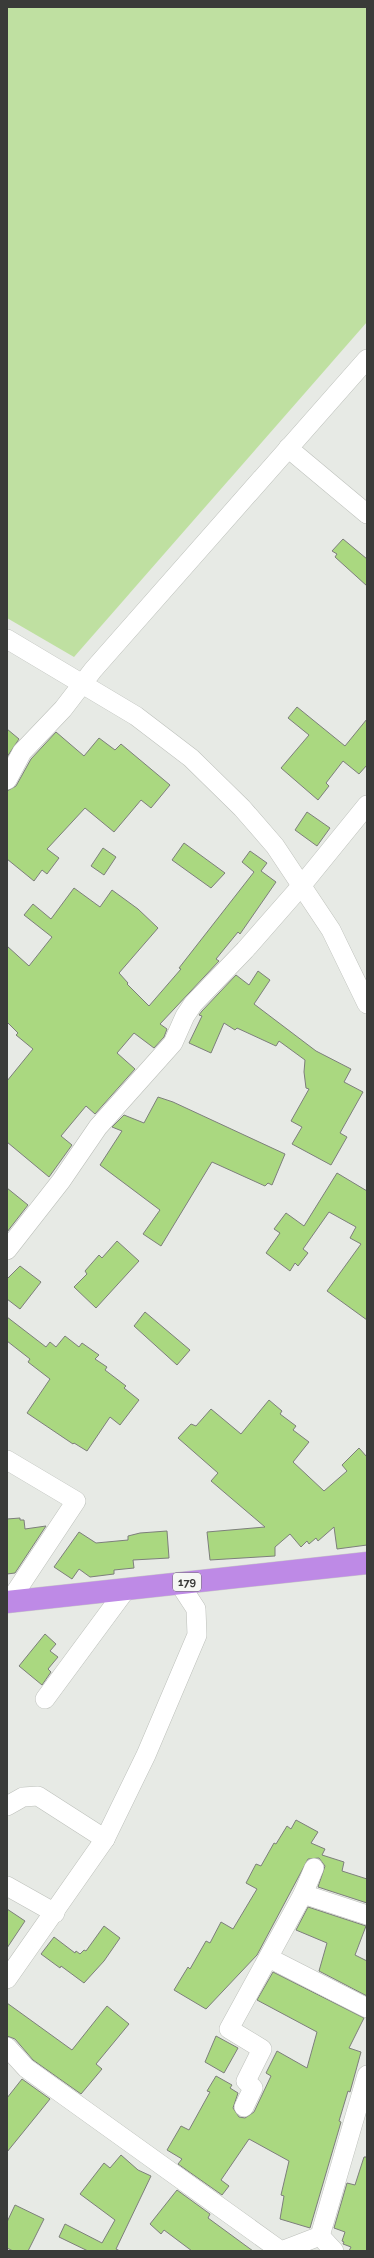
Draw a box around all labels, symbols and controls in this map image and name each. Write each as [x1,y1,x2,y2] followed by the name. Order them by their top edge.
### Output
[173,1573,201,1591] road number: 179

